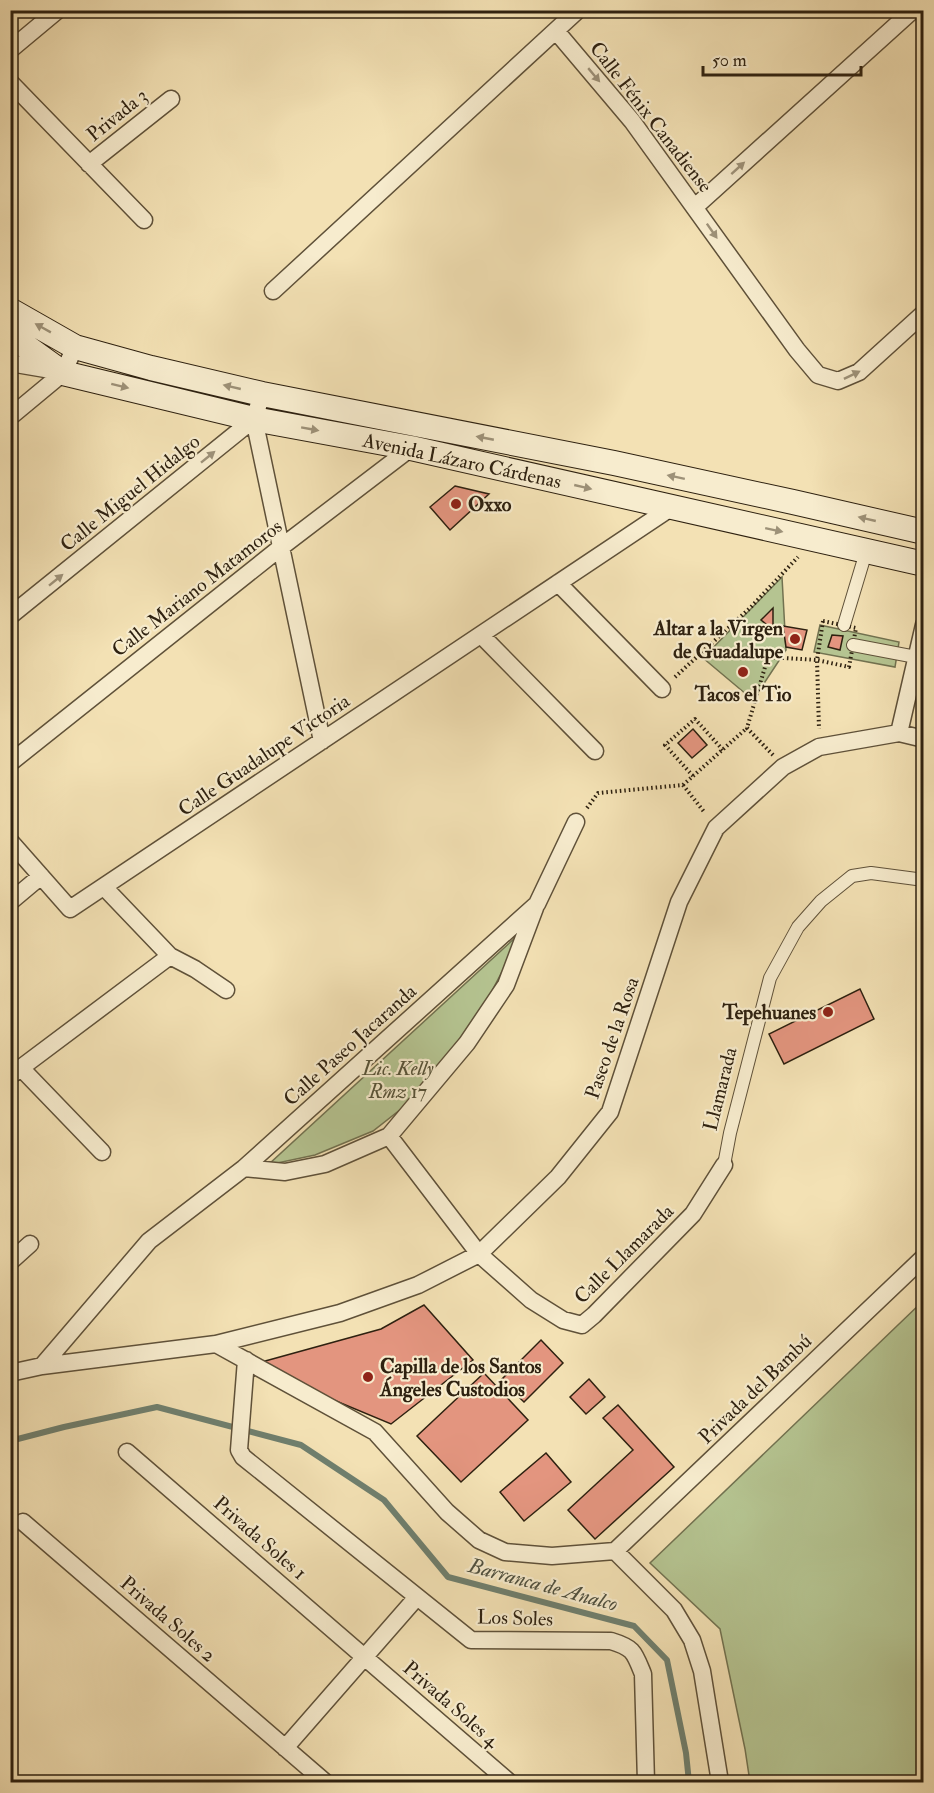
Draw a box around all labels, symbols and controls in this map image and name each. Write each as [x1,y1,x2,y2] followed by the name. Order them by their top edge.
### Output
[584,36,718,198] street label: Calle Fénix Canadiense
[703,39,860,77] scale bar
[712,49,747,72] text: 50 m
[587,67,600,82] one-way arrow
[82,83,152,147] street label: Privada 3
[731,161,746,175] one-way arrow
[706,222,718,238] one-way arrow
[34,323,51,333] one-way arrow
[844,370,861,379] one-way arrow
[223,381,241,391] one-way arrow
[111,382,129,392] one-way arrow
[301,425,320,434] one-way arrow
[359,428,564,494] street label: Avenida Lázaro Cárdenas
[55,429,205,557] street label: Calle Miguel Hidalgo
[475,433,494,442] one-way arrow
[200,451,215,464] one-way arrow
[667,471,685,481] one-way arrow
[574,483,593,492] one-way arrow
[468,492,512,517] place label: Oxxo
[449,497,463,511] marker: Oxxo
[857,513,876,523] one-way arrow
[107,514,287,662] street label: Calle Mariano Matamoros
[764,525,783,535] one-way arrow
[48,573,64,586] one-way arrow
[653,616,784,665] place label: Altar a la Virgen de Guadalupe
[788,632,802,646] marker: Altar a la Virgen de Guadalupe
[736,665,750,679] marker: Tacos el Tio
[694,682,792,707] place label: Tacos el Tio
[173,688,356,823] street label: Calle Guadalupe Victoria
[579,973,645,1102] street label: Paseo de la Rosa
[278,978,422,1111] street label: Calle Paseo Jacaranda
[721,1000,816,1026] place label: Tepehuanes
[821,1005,835,1019] marker: Tepehuanes
[698,1044,743,1133] street label: Llamarada
[361,1056,434,1104] park label: Lic. Kelly Rmz 17
[569,1198,680,1309] street label: Calle Llamarada
[693,1329,817,1449] street label: Privada del Bambú
[379,1354,542,1403] place label: Capilla de los Santos Ángeles Custodios
[361,1370,375,1384] marker: Capilla de los Santos Ángeles Custodios
[208,1491,312,1585] street label: Privada Soles 1
[464,1552,621,1618] water label: Barranca de Analco
[115,1571,221,1667] street label: Privada Soles 2
[476,1604,554,1632] street label: Los Soles
[398,1655,505,1753] street label: Privada Soles 4

